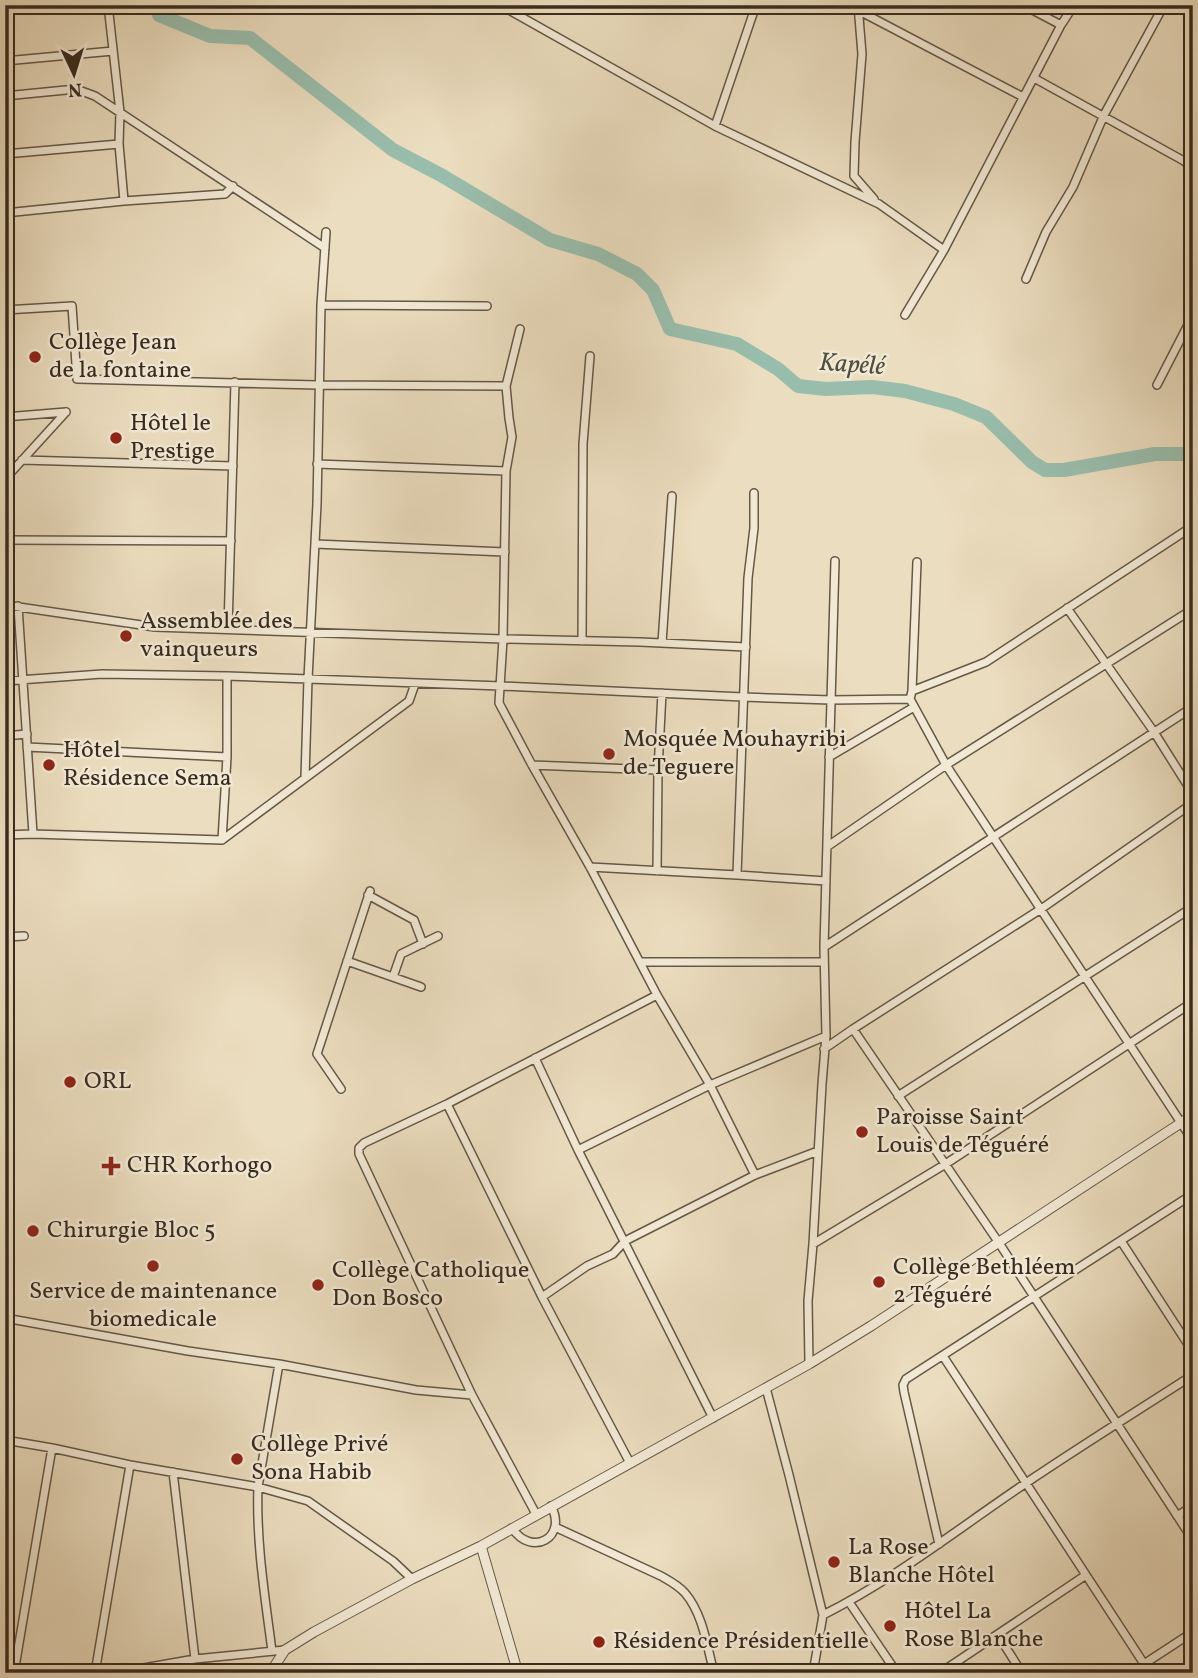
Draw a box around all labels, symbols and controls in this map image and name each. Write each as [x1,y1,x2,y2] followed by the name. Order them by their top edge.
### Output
[38,38,108,108] north arrow
[67,76,83,102] text: N
[49,326,191,388] place label: Collège Jean de la fontaine
[818,345,888,385] water label: Kapélé
[27,349,43,365] marker: Collège Jean de la fontaine
[130,407,215,469] place label: Hôtel le Prestige
[108,430,124,446] marker: Hôtel le Prestige
[140,605,293,667] place label: Assemblée des vainqueurs
[118,628,134,644] marker: Assemblée des vainqueurs
[623,723,846,785] place label: Mosquée Mouhayribi de Teguere
[63,734,232,796] place label: Hôtel Résidence Sema
[601,746,617,762] marker: Mosquée Mouhayribi de Teguere
[41,757,57,773] marker: Hôtel Résidence Sema
[84,1065,131,1099] place label: ORL
[62,1074,78,1090] marker: ORL
[876,1101,1049,1163] place label: Paroisse Saint Louis de Téguéré
[854,1124,870,1140] marker: Paroisse Saint Louis de Téguéré
[127,1149,272,1183] place label: CHR Korhogo
[101,1156,121,1176] marker: CHR Korhogo
[47,1214,215,1248] place label: Chirurgie Bloc 5
[25,1223,41,1239] marker: Chirurgie Bloc 5
[893,1251,1076,1313] place label: Collège Bethléem 2 Téguéré
[332,1254,529,1316] place label: Collège Catholique Don Bosco
[145,1258,161,1274] marker: Service de maintenance biomedicale
[871,1274,887,1290] marker: Collège Bethléem 2 Téguéré
[29,1275,277,1337] place label: Service de maintenance biomedicale
[310,1277,326,1293] marker: Collège Catholique Don Bosco
[251,1428,388,1490] place label: Collège Privé Sona Habib
[229,1451,245,1467] marker: Collège Privé Sona Habib
[848,1531,995,1593] place label: La Rose Blanche Hôtel
[826,1554,842,1570] marker: La Rose Blanche Hôtel
[904,1595,1043,1657] place label: Hôtel La Rose Blanche
[882,1618,898,1634] marker: Hôtel La Rose Blanche
[613,1625,869,1659] place label: Résidence Présidentielle
[591,1634,607,1650] marker: Résidence Présidentielle

